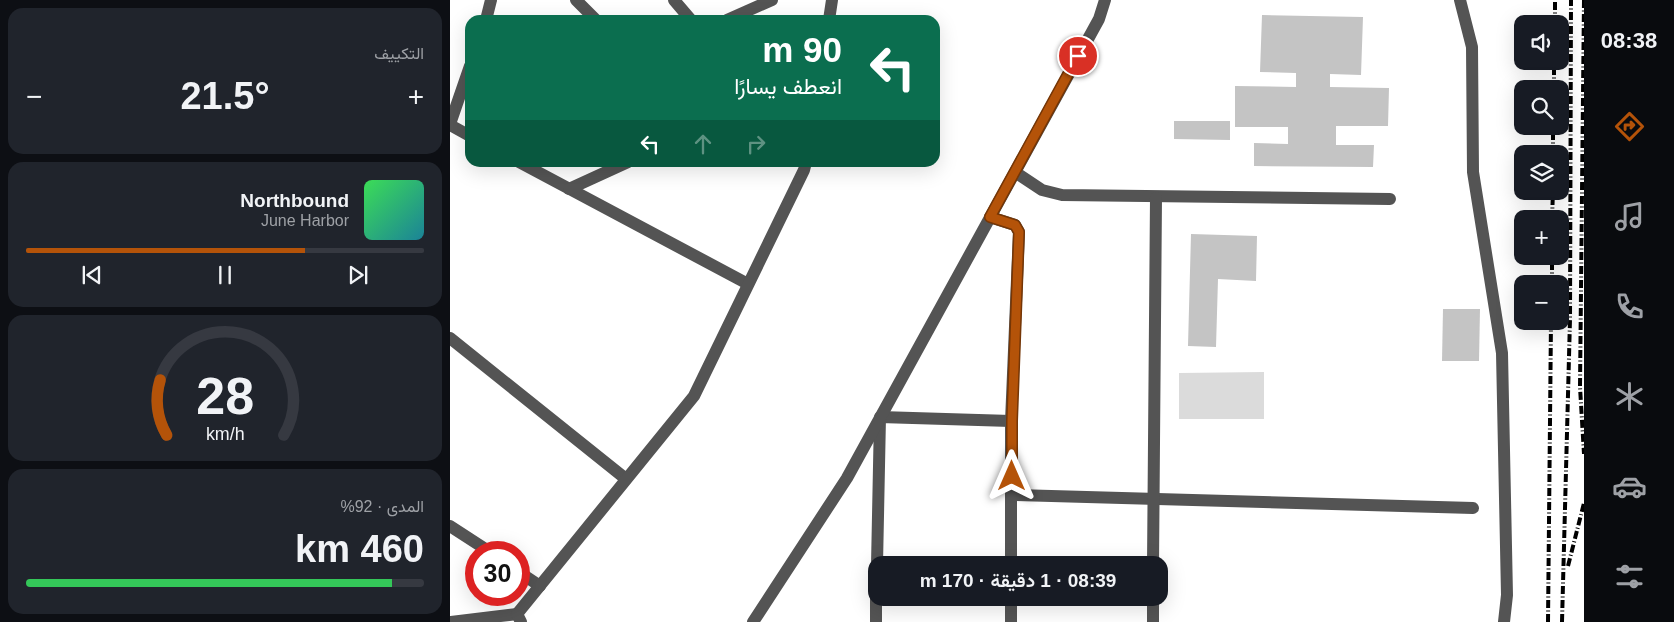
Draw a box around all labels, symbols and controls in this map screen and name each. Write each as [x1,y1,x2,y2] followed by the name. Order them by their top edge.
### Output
[1514,15,1569,330] map controls
[1514,15,1569,70] button: sound
[1601,28,1657,53] text: 08:38
[762,30,842,69] text: 90 m
[860,35,925,100] icon: left
[1057,35,1099,77] pin
[1064,42,1092,70] icon: arrive
[374,45,424,62] text: التكييف
[734,74,842,99] text: انعطف يسارًا
[180,75,270,117] text: 21.5°
[1514,80,1569,135] button: search
[26,81,42,112] text: −
[408,81,424,112] text: +
[1612,109,1647,144] icon: directions
[636,130,664,158] icon: left
[689,130,717,158] icon: ahead
[742,130,770,158] icon: right
[1514,145,1569,200] button: layers
[240,190,349,211] text: Northbound
[1612,199,1647,234] icon: music
[1514,210,1569,265] button: +
[261,212,349,229] text: June Harbor
[78,261,106,289] icon: previous
[211,261,239,289] icon: pause
[344,261,372,289] icon: next
[1514,275,1569,330] button: −
[1612,289,1647,324] icon: phone
[196,367,254,425] text: 28
[1612,379,1647,414] icon: climate
[206,424,244,444] text: km/h
[985,449,1037,501] position arrow
[1612,469,1647,504] icon: car
[340,498,424,515] text: المدى · 92%
[295,528,424,570] text: 460 km
[465,541,530,606] speed limit sign: 30
[1612,559,1647,594] icon: filters
[920,570,1116,591] text: 08:39 · 1 دقيقة · 170 m

